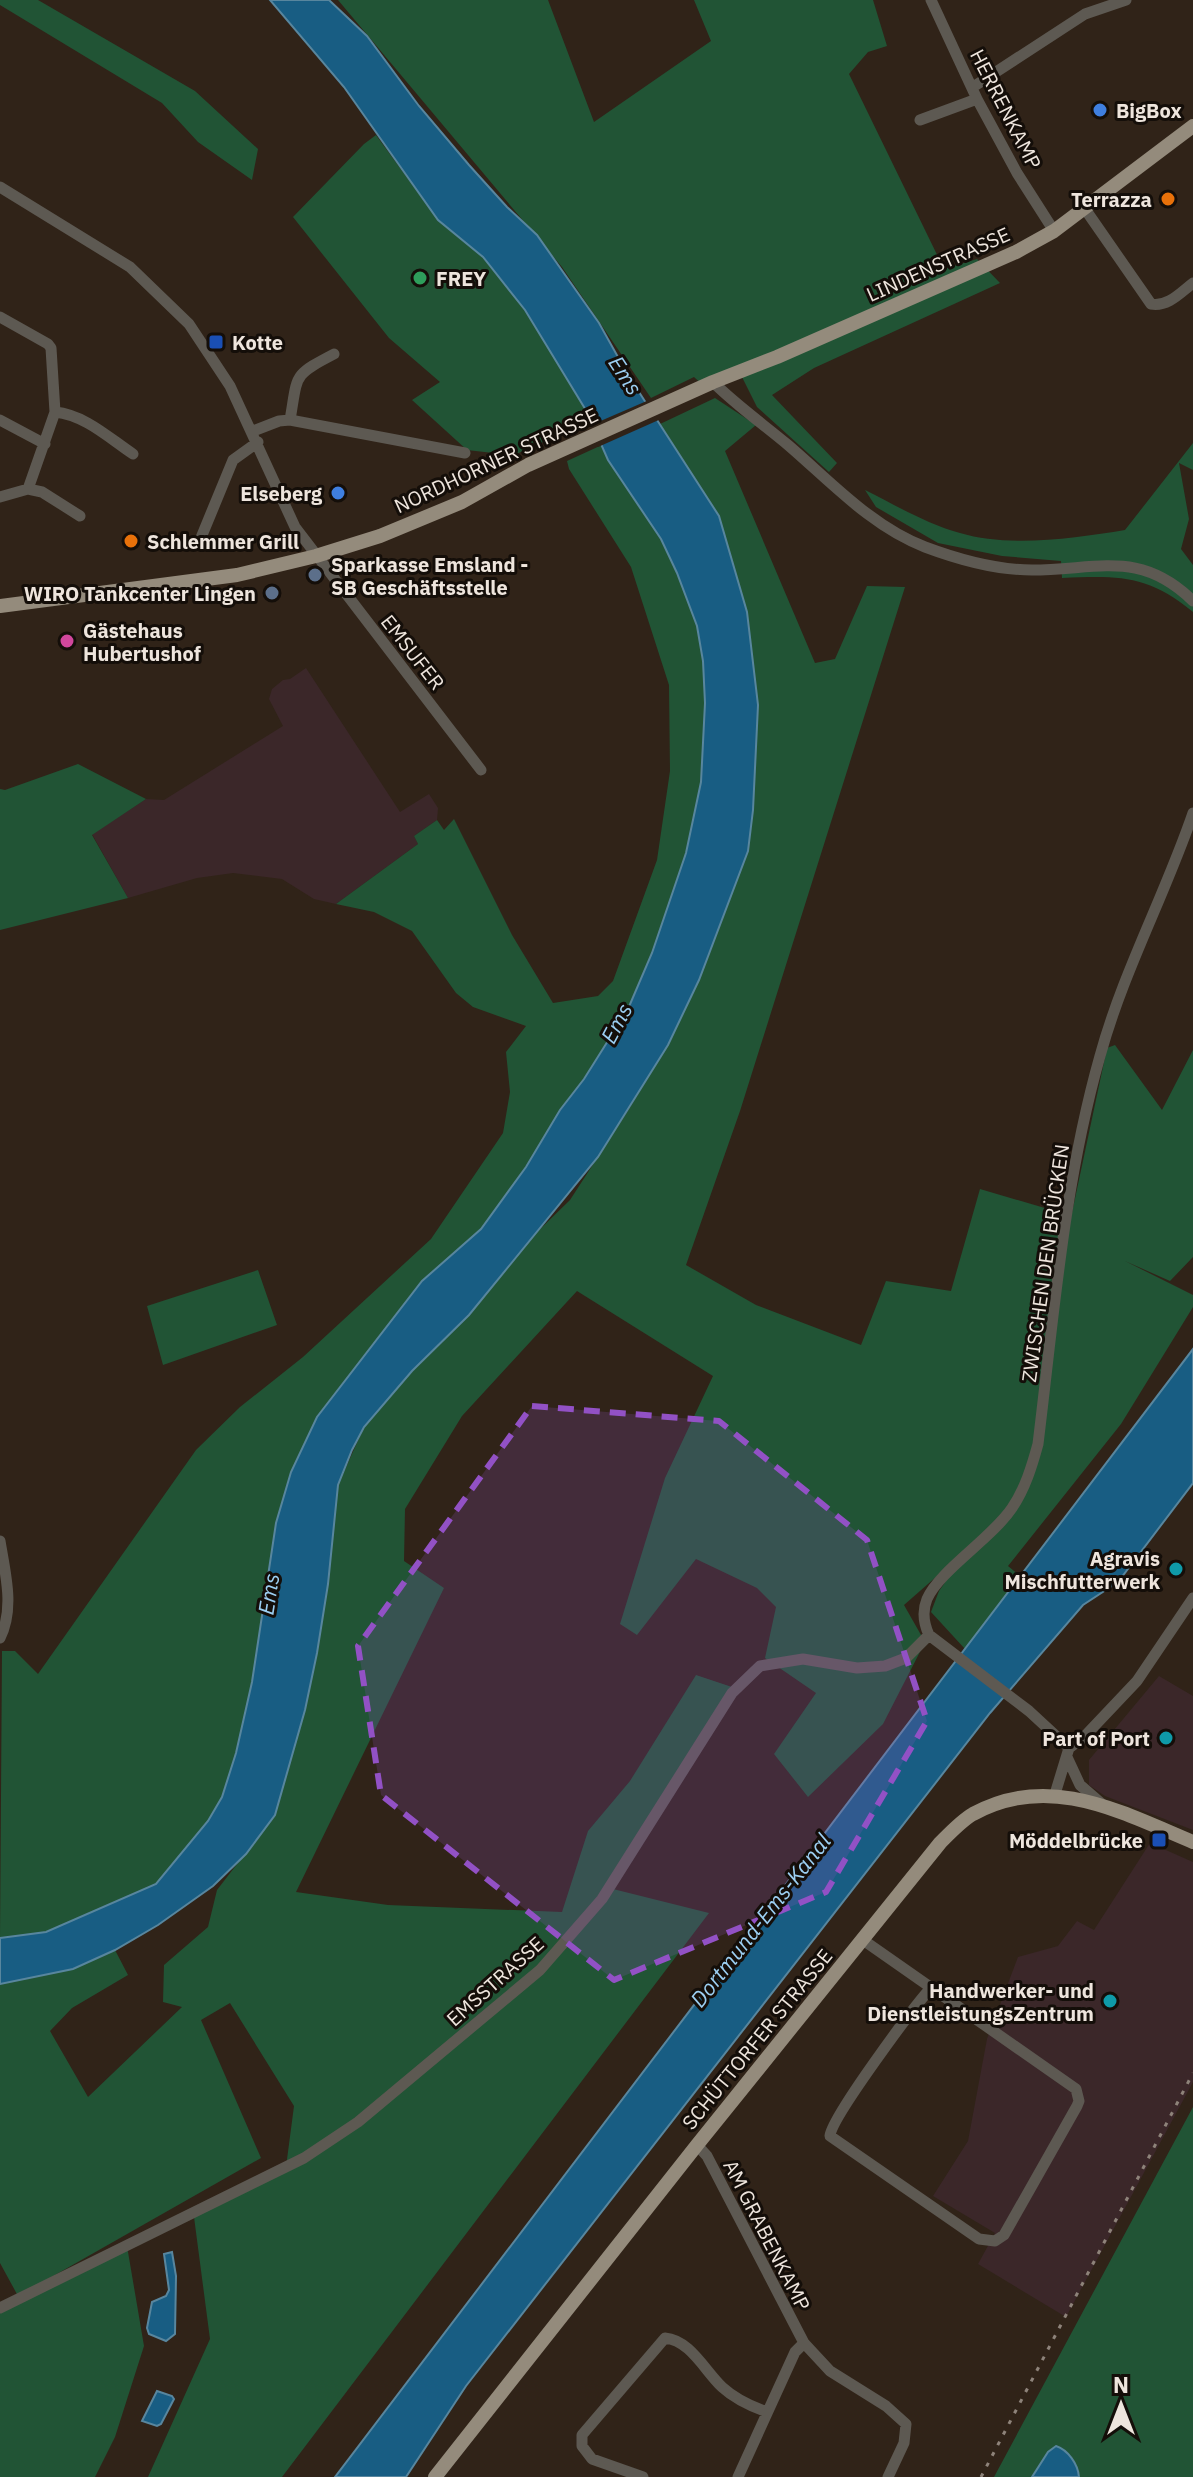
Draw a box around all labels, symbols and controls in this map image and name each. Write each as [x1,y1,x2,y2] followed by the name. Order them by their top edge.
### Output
[964,44,1048,174] street label: HERRENKAMP
[1116,97,1182,124] place label: BigBox
[1091,101,1109,119] marker: BigBox
[1071,186,1152,213] place label: Terrazza
[1159,190,1177,208] marker: Terrazza
[862,220,1014,308] street label: LINDENSTRASSE
[436,265,486,292] place label: FREY
[411,269,429,287] marker: FREY
[232,329,283,356] place label: Kotte
[207,333,225,351] marker: Kotte
[603,350,649,400] water label: Ems
[390,401,602,519] street label: NORDHORNER STRASSE
[240,480,323,507] place label: Elseberg
[329,484,347,502] marker: Elseberg
[147,528,299,555] place label: Schlemmer Grill
[122,532,140,550] marker: Schlemmer Grill
[331,551,528,601] place label: Sparkasse Emsland - SB Geschäftsstelle
[306,566,324,584] marker: Sparkasse Emsland - SB Geschäftsstelle
[24,580,256,607] place label: WIRO Tankcenter Lingen
[263,584,281,602] marker: WIRO Tankcenter Lingen
[375,609,451,695] street label: EMSUFER
[83,617,201,667] place label: Gästehaus Hubertushof
[58,632,76,650] marker: Gästehaus Hubertushof
[593,998,639,1048] water label: Ems
[1015,1142,1075,1384] street label: ZWISCHEN DEN BRÜCKEN
[1004,1545,1160,1595] place label: Agravis Mischfutterwerk
[1167,1560,1185,1578] marker: Agravis Mischfutterwerk
[250,1571,286,1617] water label: Ems
[1042,1725,1150,1752] place label: Part of Port
[1157,1729,1175,1747] marker: Part of Port
[683,1827,837,2013] water label: Dortmund-Ems-Kanal
[1009,1827,1143,1854] place label: Möddelbrücke
[1150,1831,1168,1849] marker: Möddelbrücke
[440,1930,550,2032] street label: EMSSTRASSE
[676,1943,838,2135] street label: SCHÜTTORFER STRASSE
[867,1977,1094,2027] place label: Handwerker- und DienstleistungsZentrum
[1101,1992,1119,2010] marker: Handwerker- und DienstleistungsZentrum
[717,2155,817,2315] street label: AM GRABENKAMP
[1081,2365,1161,2445] north arrow
[1113,2370,1129,2399] text: N

